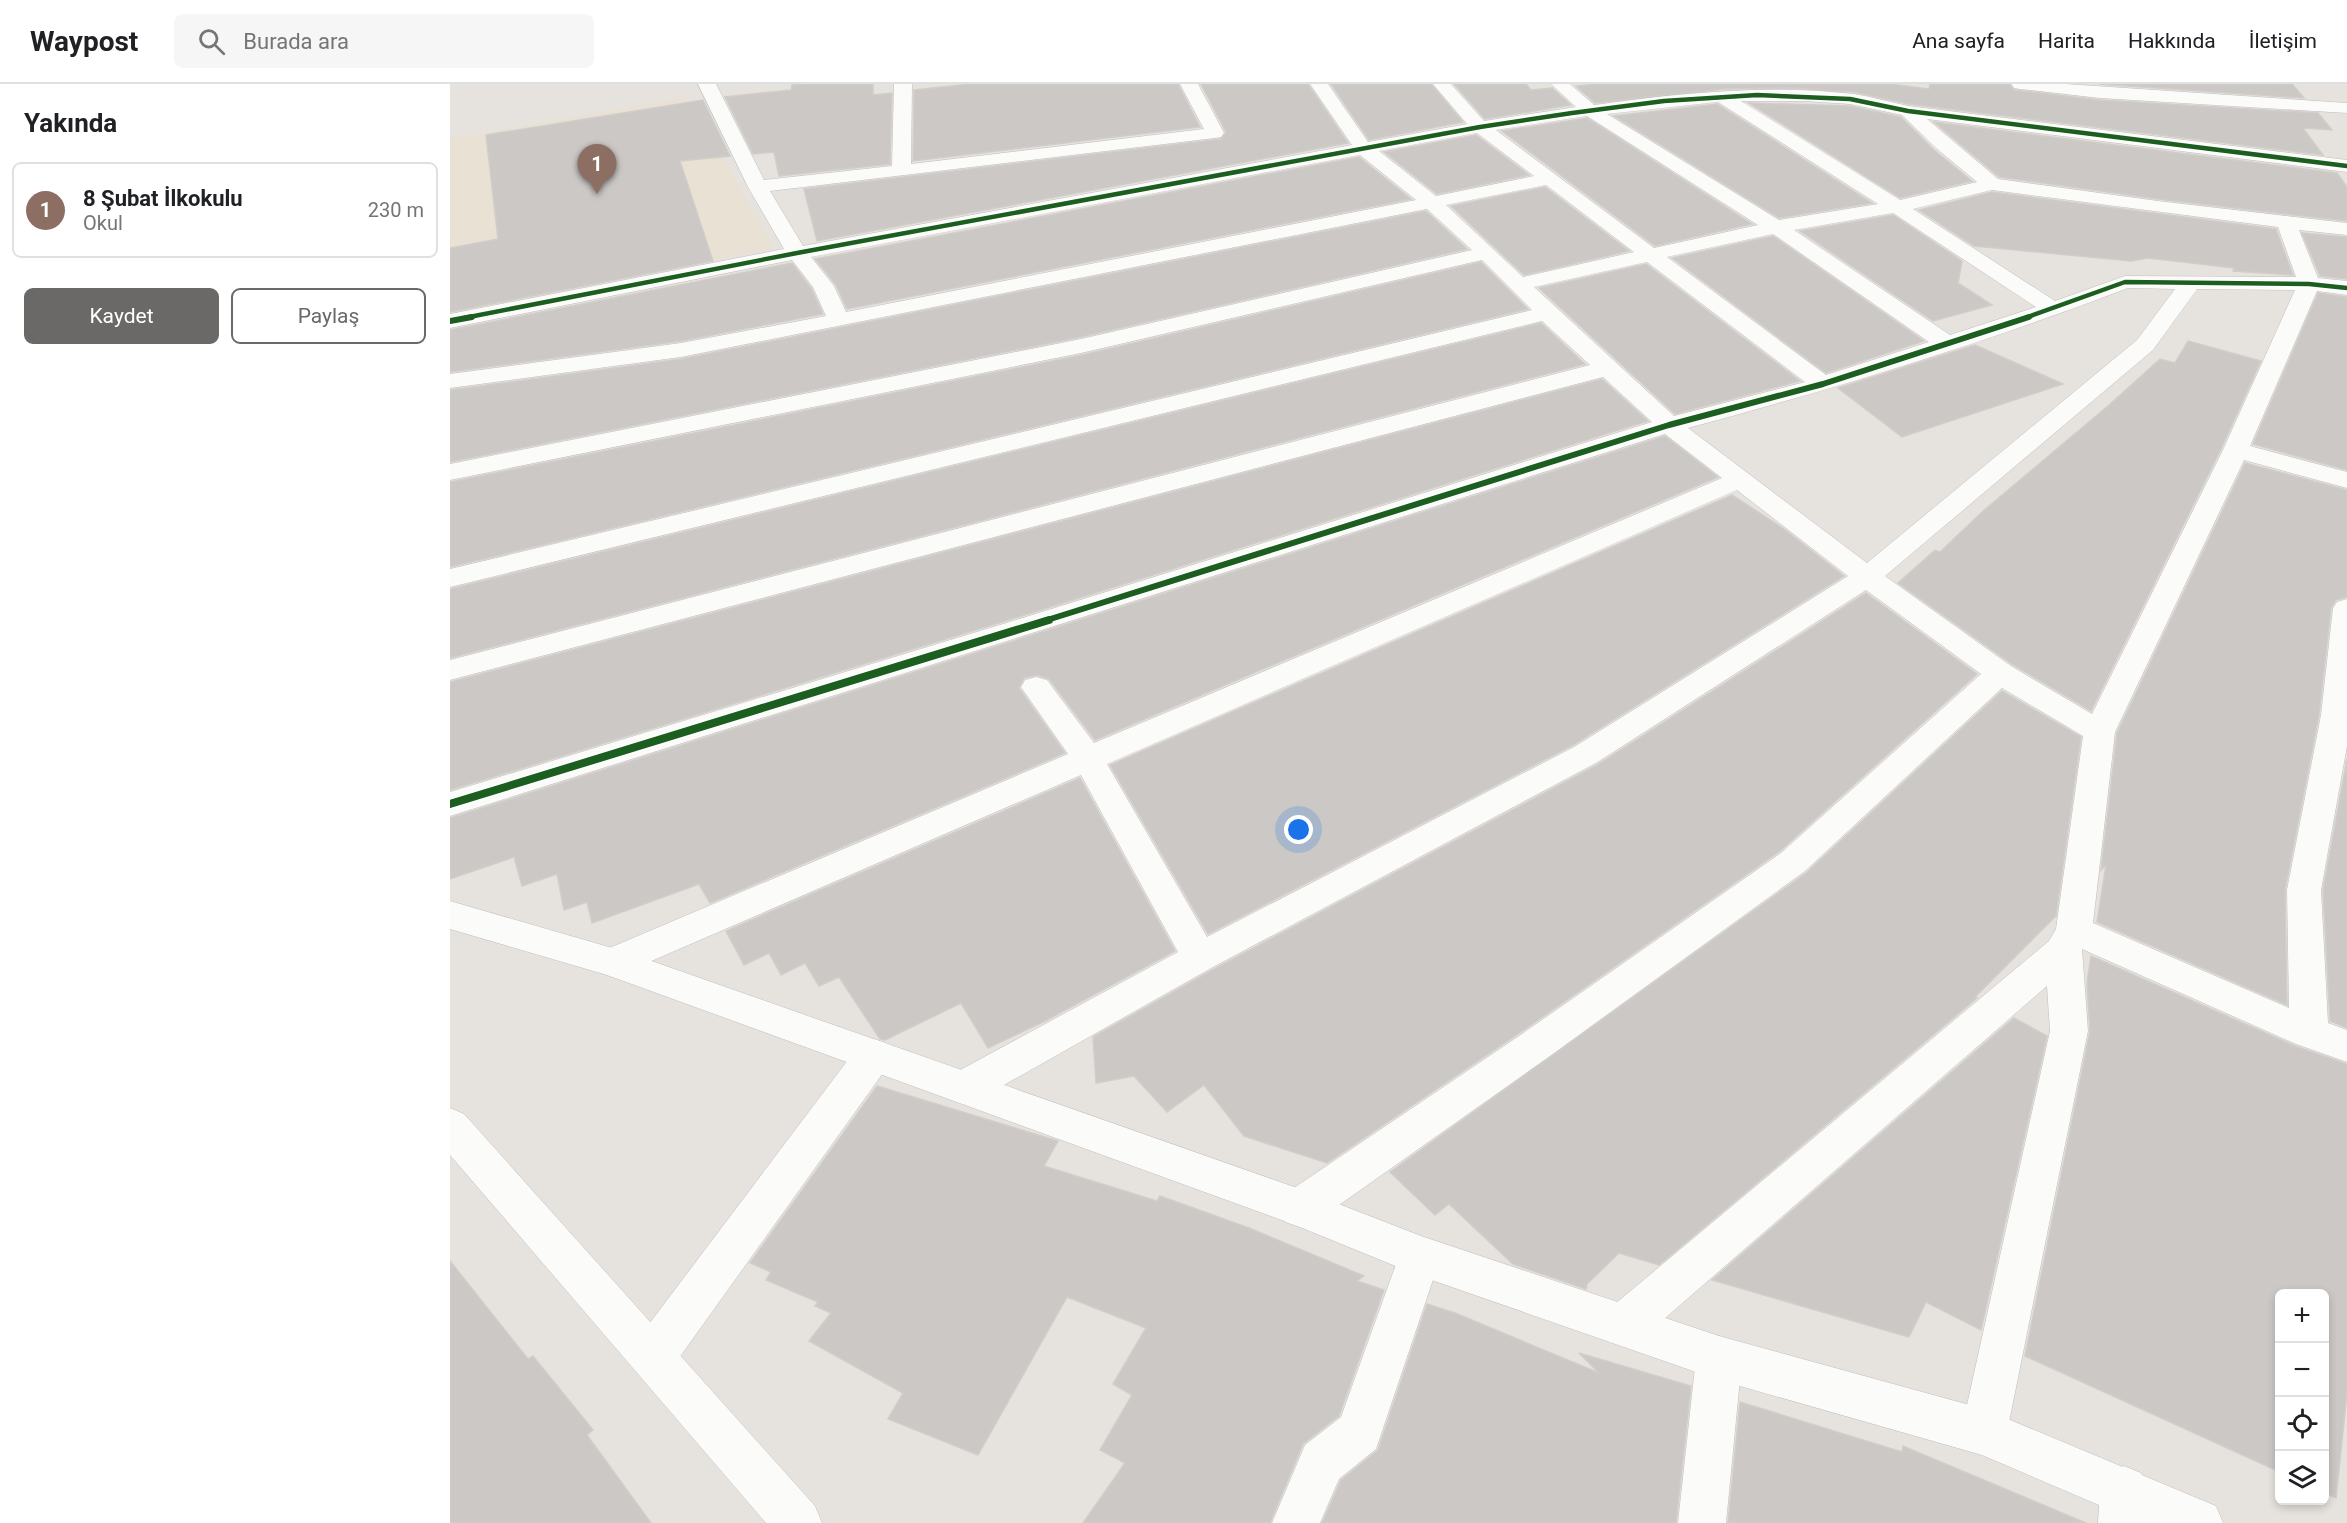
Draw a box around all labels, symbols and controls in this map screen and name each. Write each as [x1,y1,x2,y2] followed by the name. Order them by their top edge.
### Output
[174,14,594,68] search box
[30,25,138,58] text: Waypost
[195,25,228,58] icon: search
[243,29,349,54] text: Burada ara
[1912,29,2005,53] text: Ana sayfa
[2038,29,2095,53] text: Harita
[2128,29,2216,53] text: Hakkında
[2249,29,2317,53] text: İletişim
[24,108,117,138] text: Yakında
[578,144,616,194] pin: 1
[83,186,243,211] text: 8 Şubat İlkokulu
[40,198,51,222] text: 1
[368,198,424,222] text: 230 m
[83,211,123,235] text: Okul
[24,288,219,344] button: Kaydet
[231,288,426,344] button: Paylaş
[1284,815,1313,844] your location
[2275,1289,2329,1505] map controls
[2275,1289,2329,1343] button: +
[2275,1343,2329,1397] button: −
[2275,1397,2329,1451] button: locate
[2275,1451,2329,1505] button: layers

